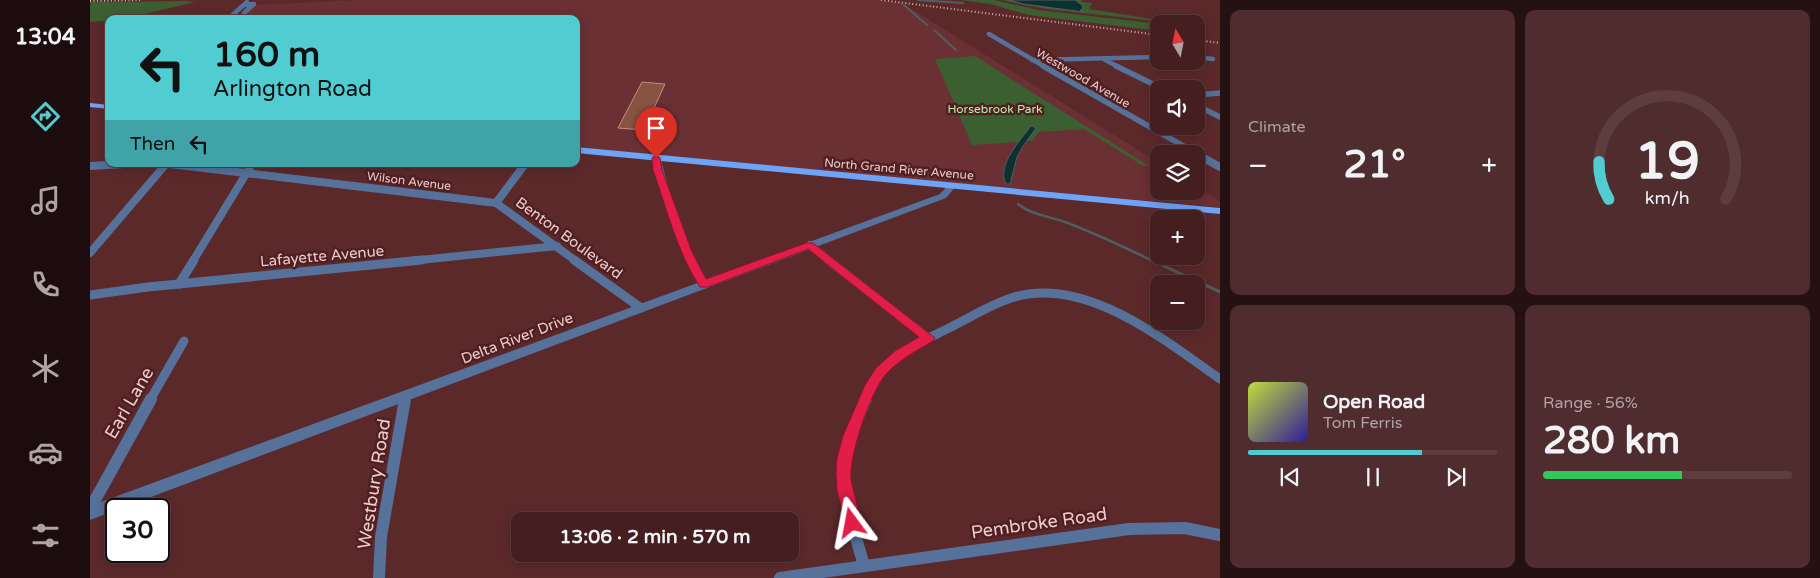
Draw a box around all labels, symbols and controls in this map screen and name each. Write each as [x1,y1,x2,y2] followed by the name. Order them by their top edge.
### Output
[1150,15,1205,70] north arrow
[1150,15,1205,330] map controls
[15,24,75,50] text: 13:04
[213,34,320,76] text: 160 m
[130,35,195,100] icon: left
[1033,45,1133,111] street label: Westwood Avenue
[213,76,372,102] text: Arlington Road
[1150,80,1205,135] button: sound
[28,99,63,134] icon: directions
[947,102,1043,116] park label: Horsebrook Park
[635,107,677,158] pin
[642,114,670,142] icon: arrive
[1248,117,1306,137] text: Climate
[185,130,213,158] icon: left
[1635,130,1700,193] text: 19
[130,133,175,155] text: Then
[1344,142,1406,188] text: 21°
[1150,145,1205,200] button: layers
[1248,149,1268,183] text: −
[1481,149,1497,183] text: +
[824,155,975,183] street label: North Grand River Avenue
[366,169,452,193] street label: Wilson Avenue
[28,183,63,218] icon: music
[1645,188,1690,209] text: km/h
[512,193,626,283] street label: Benton Boulevard
[1150,210,1205,265] button: +
[259,242,385,270] street label: Lafayette Avenue
[28,267,63,302] icon: phone
[1150,275,1205,330] button: −
[458,308,576,368] street label: Delta River Drive
[28,351,63,386] icon: climate
[100,363,158,443] street label: Earl Lane
[1323,391,1425,413] text: Open Road
[1543,393,1638,413] text: Range · 56%
[1323,413,1402,433] text: Tom Ferris
[353,417,395,551] street label: Westbury Road
[1543,418,1680,464] text: 280 km
[28,435,63,470] icon: car
[1276,463,1304,491] icon: previous
[1359,463,1387,491] icon: pause
[1442,463,1470,491] icon: next
[825,496,877,548] position arrow
[105,498,170,563] speed limit sign: 30
[970,503,1108,543] street label: Pembroke Road
[28,518,63,553] icon: filters
[559,526,751,548] text: 13:06 · 2 min · 570 m

